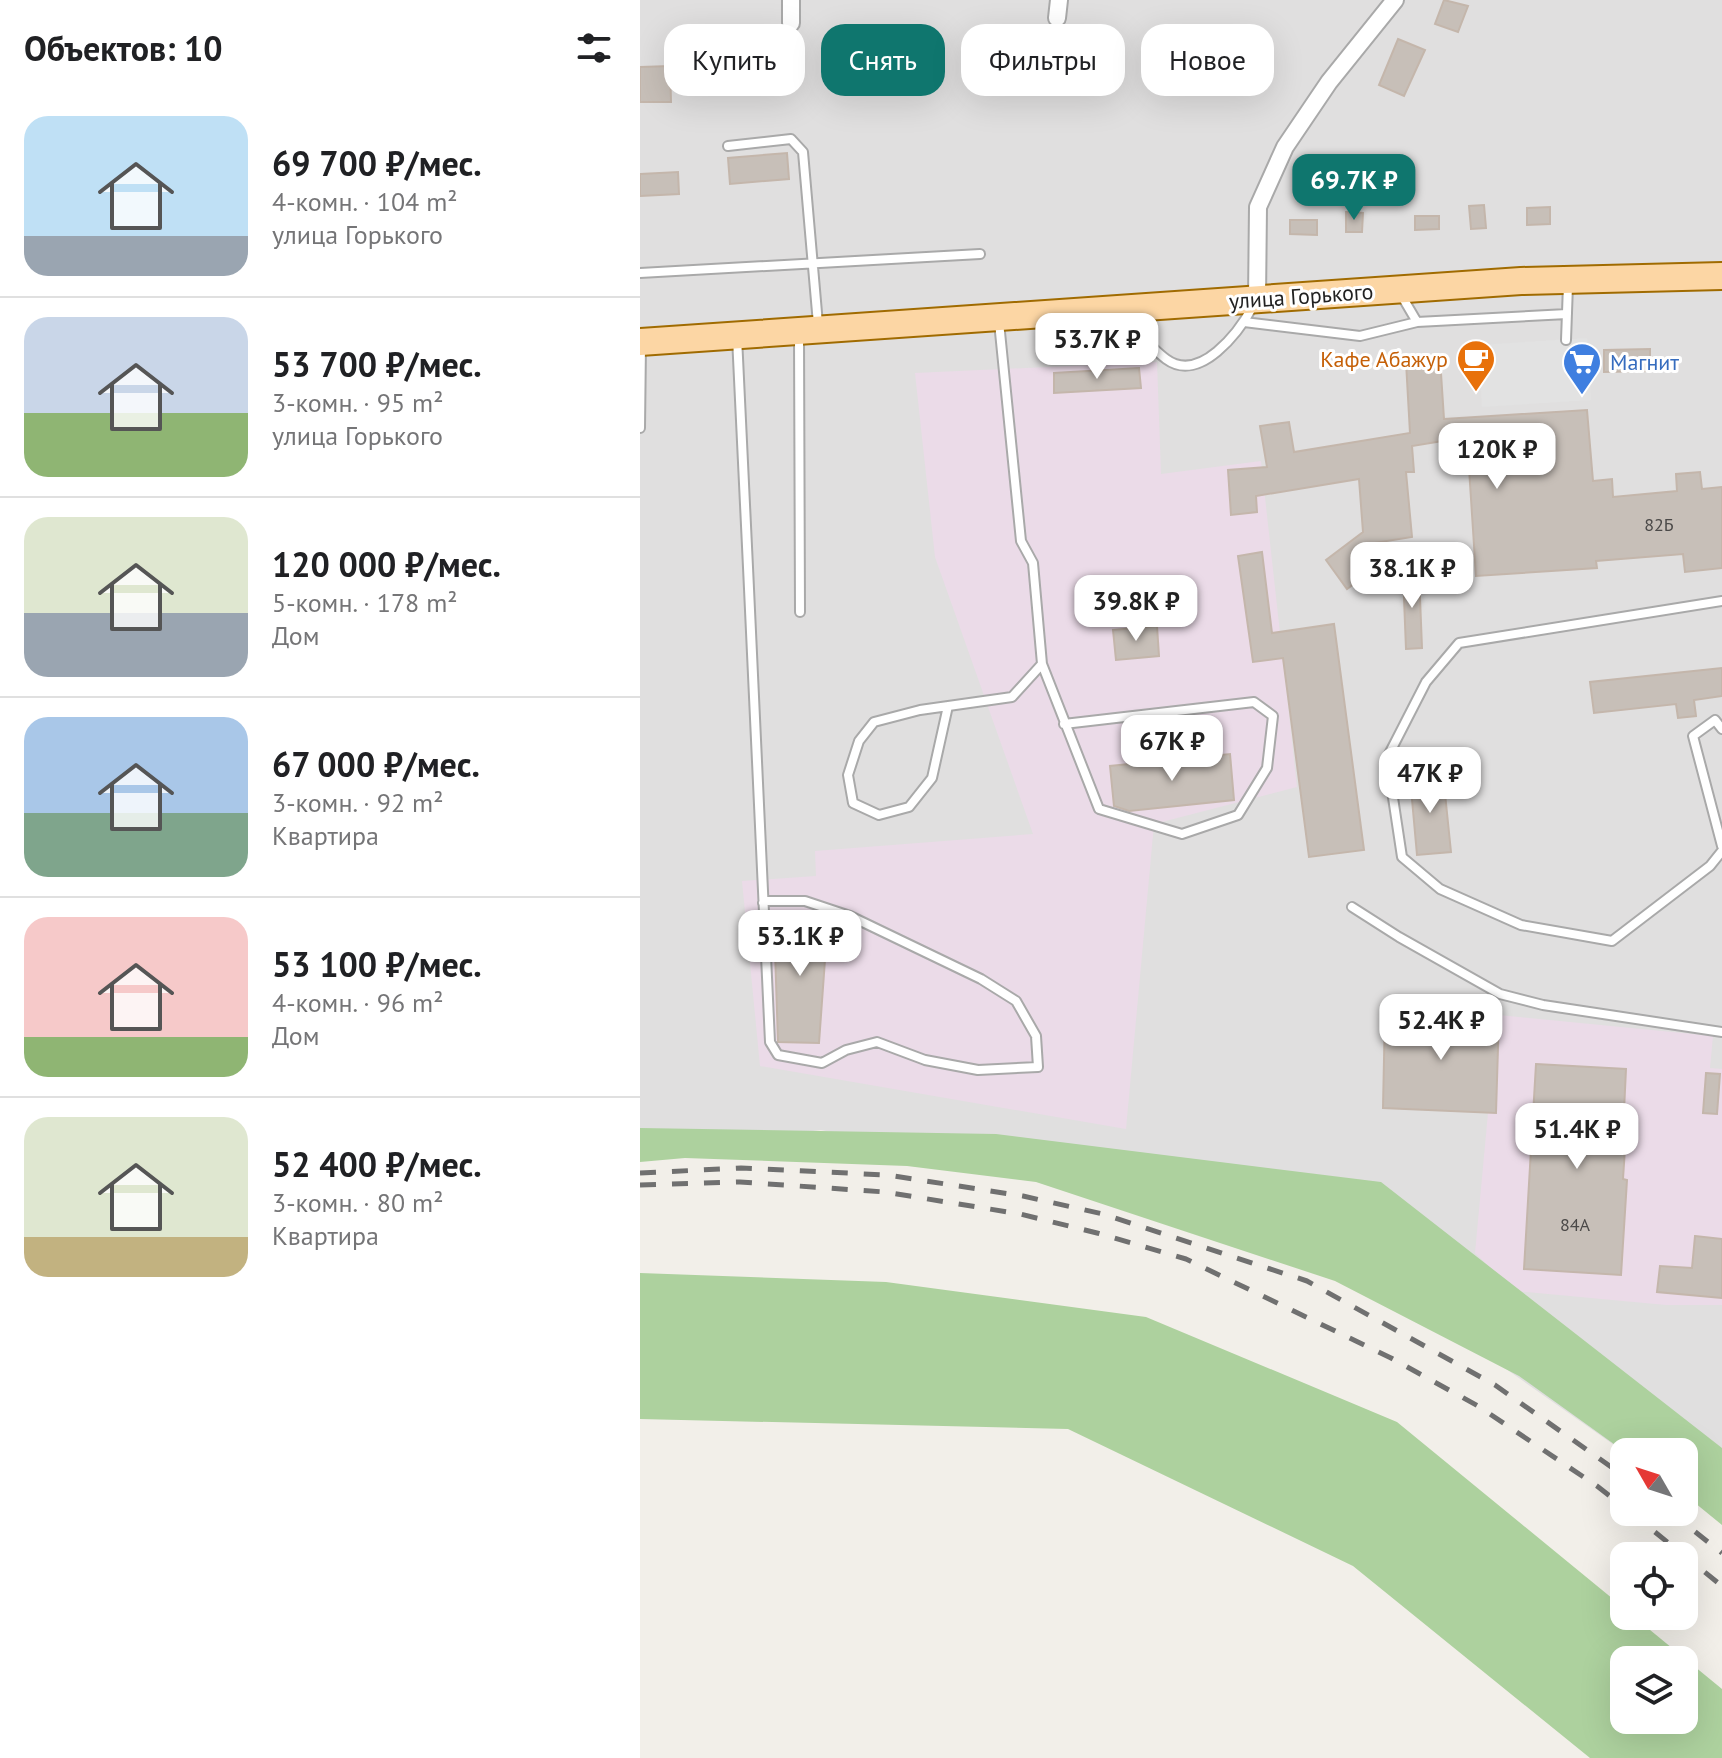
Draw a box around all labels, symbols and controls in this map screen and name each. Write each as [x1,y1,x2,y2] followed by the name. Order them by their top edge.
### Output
[664,24,805,96] chip: Купить
[821,24,945,96] chip: Снять
[961,24,1125,96] chip: Фильтры
[1141,24,1274,96] chip: Новое
[24,26,223,70] text: Объектов: 10
[572,26,616,70] icon: filters
[272,141,482,185] text: 69 700 ₽/мес.
[88,148,184,244] icon: home
[1280,154,1428,222] pin: 69.7K ₽
[1310,163,1398,196] text: 69.7K ₽
[272,185,458,218] text: 4-комн. · 104 m²
[272,218,443,251] text: улица Горького
[1228,277,1374,315] street label: улица Горького
[1023,313,1171,381] pin: 53.7K ₽
[1053,322,1141,355] text: 53.7K ₽
[1455,338,1497,393] cafe icon: Кафе Абажур
[1561,341,1603,396] supermarket icon: Магнит
[272,342,482,386] text: 53 700 ₽/мес.
[1320,345,1448,373] place label: Кафе Абажур
[1610,348,1679,376] place label: Магнит
[88,349,184,445] icon: home
[272,386,443,419] text: 3-комн. · 95 m²
[272,419,443,452] text: улица Горького
[1432,423,1562,491] pin: 120K ₽
[1457,432,1537,465] text: 120K ₽
[1644,513,1674,536] house number: 82Б
[272,542,501,586] text: 120 000 ₽/мес.
[1338,542,1486,610] pin: 38.1K ₽
[88,549,184,645] icon: home
[1368,551,1456,584] text: 38.1K ₽
[1062,575,1210,643] pin: 39.8K ₽
[1092,584,1180,617] text: 39.8K ₽
[272,586,458,619] text: 5-комн. · 178 m²
[272,619,320,652] text: Дом
[1116,715,1228,783] pin: 67K ₽
[1139,724,1205,757] text: 67K ₽
[272,742,480,786] text: 67 000 ₽/мес.
[1374,747,1486,815] pin: 47K ₽
[88,749,184,845] icon: home
[1397,756,1463,789] text: 47K ₽
[272,786,443,819] text: 3-комн. · 92 m²
[272,819,379,852] text: Квартира
[726,910,874,978] pin: 53.1K ₽
[756,919,844,952] text: 53.1K ₽
[272,942,482,986] text: 53 100 ₽/мес.
[88,949,184,1045] icon: home
[272,986,443,1019] text: 4-комн. · 96 m²
[1367,994,1515,1062] pin: 52.4K ₽
[1397,1003,1485,1036] text: 52.4K ₽
[272,1019,320,1052] text: Дом
[1503,1103,1651,1171] pin: 51.4K ₽
[1533,1112,1621,1145] text: 51.4K ₽
[272,1142,482,1186] text: 52 400 ₽/мес.
[88,1149,184,1245] icon: home
[272,1186,443,1219] text: 3-комн. · 80 m²
[1560,1213,1591,1236] house number: 84А
[272,1219,379,1252] text: Квартира
[1610,1438,1698,1526] north arrow
[1610,1438,1698,1734] map controls
[1610,1542,1698,1630] button: locate
[1610,1646,1698,1734] button: layers

